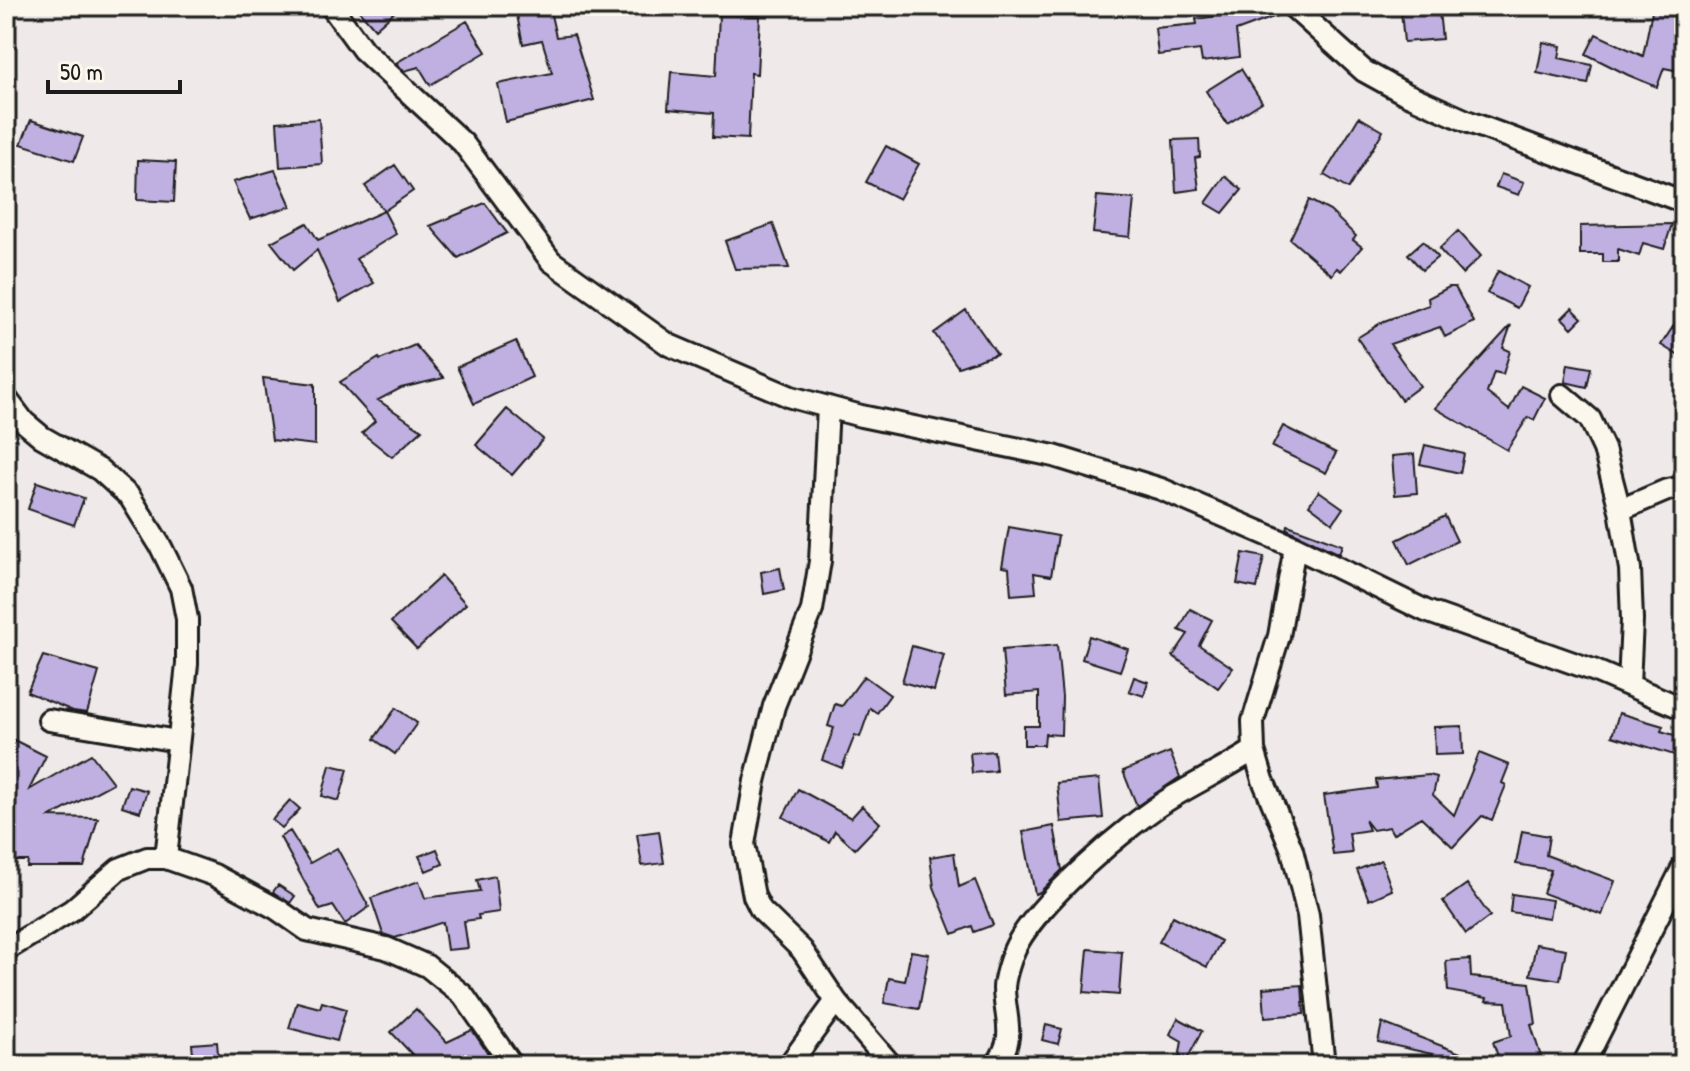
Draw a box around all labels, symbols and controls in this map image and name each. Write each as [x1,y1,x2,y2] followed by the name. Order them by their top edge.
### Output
[48,44,180,94] scale bar
[60,55,103,87] text: 50 m

